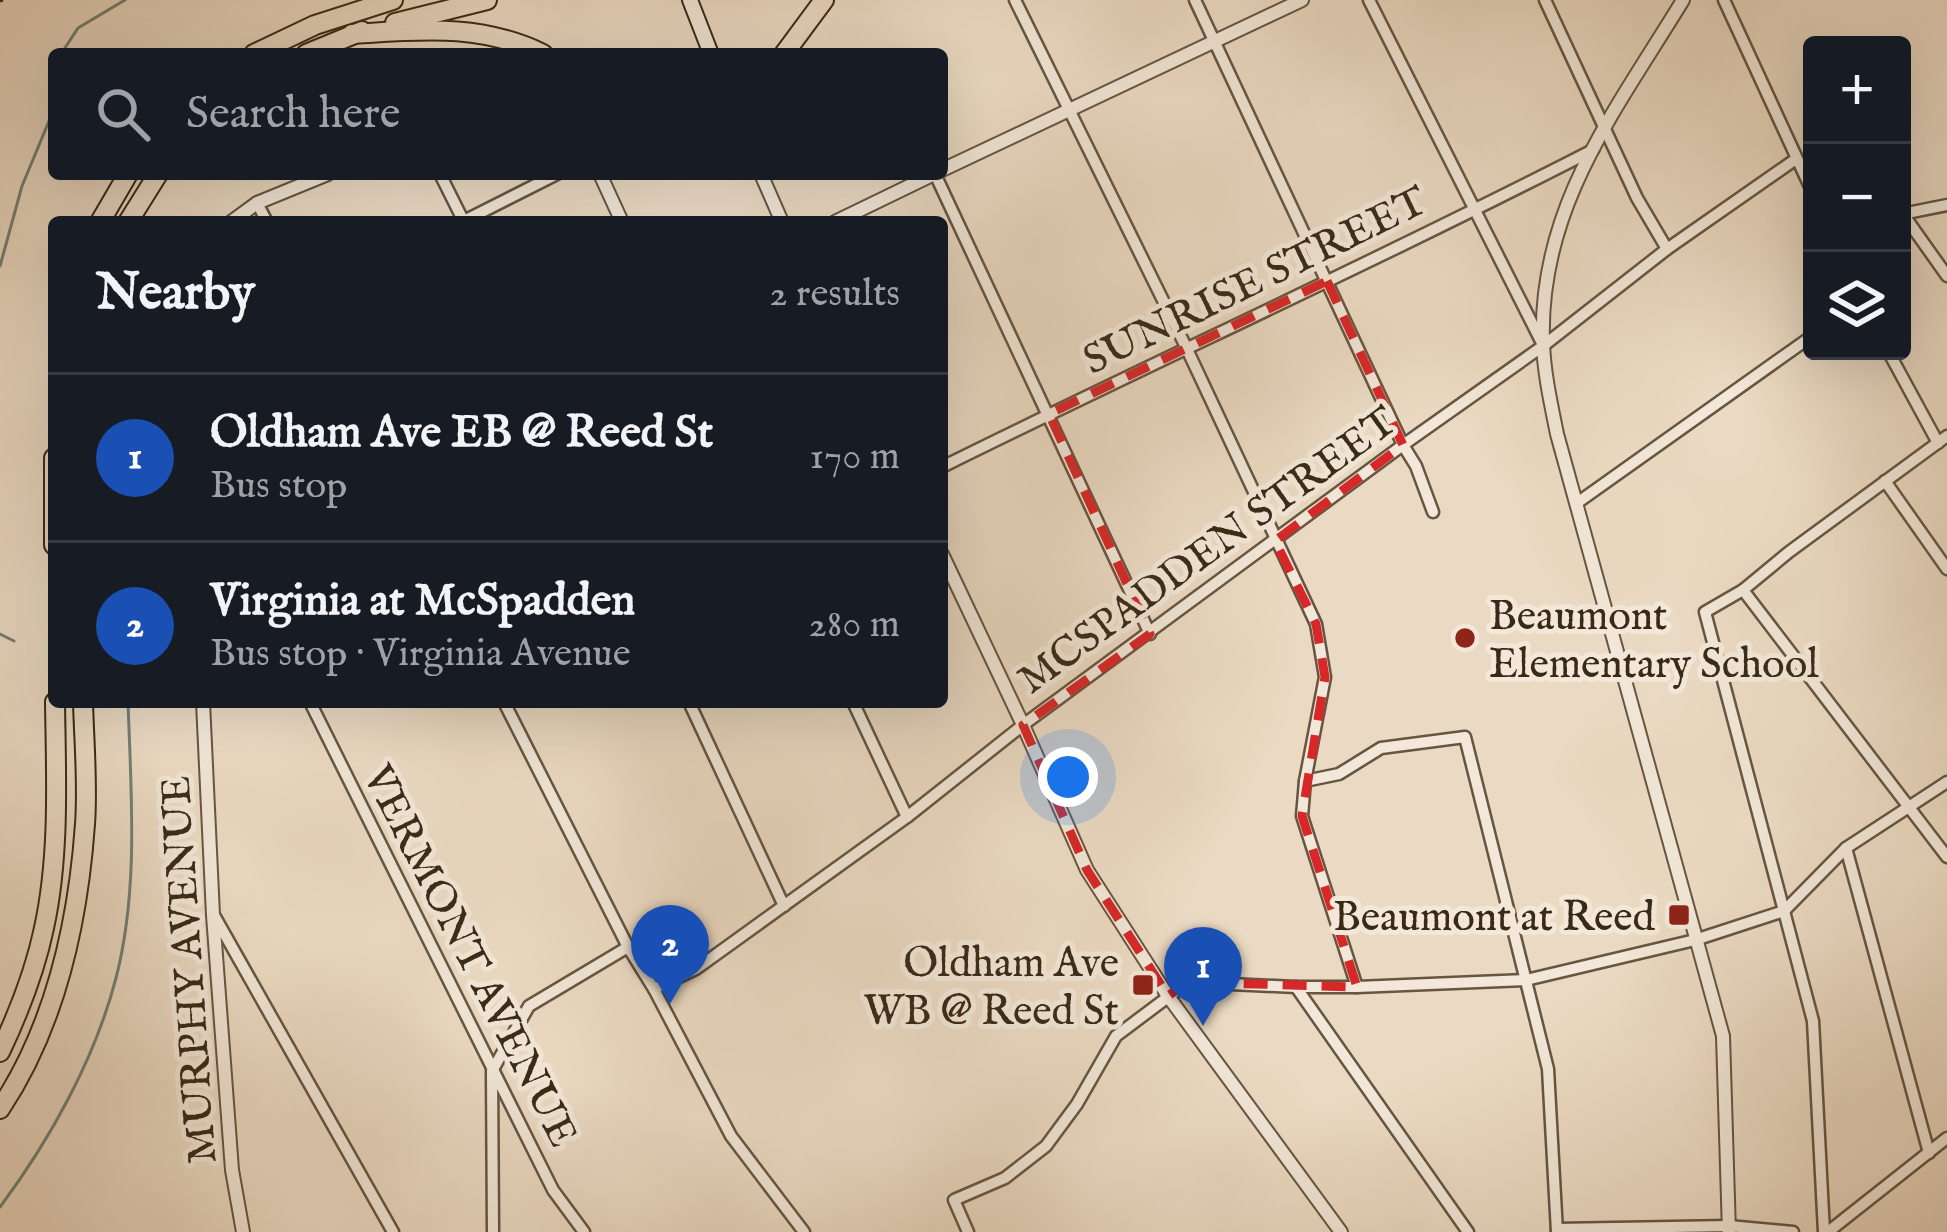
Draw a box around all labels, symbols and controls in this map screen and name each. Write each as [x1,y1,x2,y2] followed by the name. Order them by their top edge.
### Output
[1803,36,1911,360] map controls
[1803,36,1911,144] button: +
[48,48,948,180] search box
[90,81,156,147] icon: search
[186,86,400,143] text: Search here
[1803,144,1911,252] button: −
[1075,176,1436,388] street label: SUNRISE STREET
[1803,252,1911,360] button: layers
[96,262,255,327] text: Nearby
[769,270,900,319] text: 2 results
[1008,396,1408,707] street label: MCSPADDEN STREET
[210,405,713,462] text: Oldham Ave EB @ Reed St
[128,433,142,482] text: 1
[809,433,900,482] text: 170 m
[210,462,347,511] text: Bus stop
[210,573,635,630] text: Virginia at McSpadden
[1489,591,1819,692] place label: Beaumont Elementary School
[126,601,144,650] text: 2
[809,601,900,650] text: 280 m
[1452,625,1478,651] marker: Beaumont Elementary School
[210,630,631,679] text: Bus stop · Virginia Avenue
[1038,747,1098,807] your location
[349,756,588,1157] street label: VERMONT AVENUE
[150,774,230,1166] street label: MURPHY AVENUE
[1333,892,1656,945] place label: Beaumont at Reed
[1666,902,1692,928] marker: Beaumont at Reed
[631,905,709,1004] pin: 2
[1164,927,1242,1026] pin: 1
[863,938,1119,1039] place label: Oldham Ave WB @ Reed St
[1130,972,1156,998] marker: Oldham Ave WB @ Reed St

